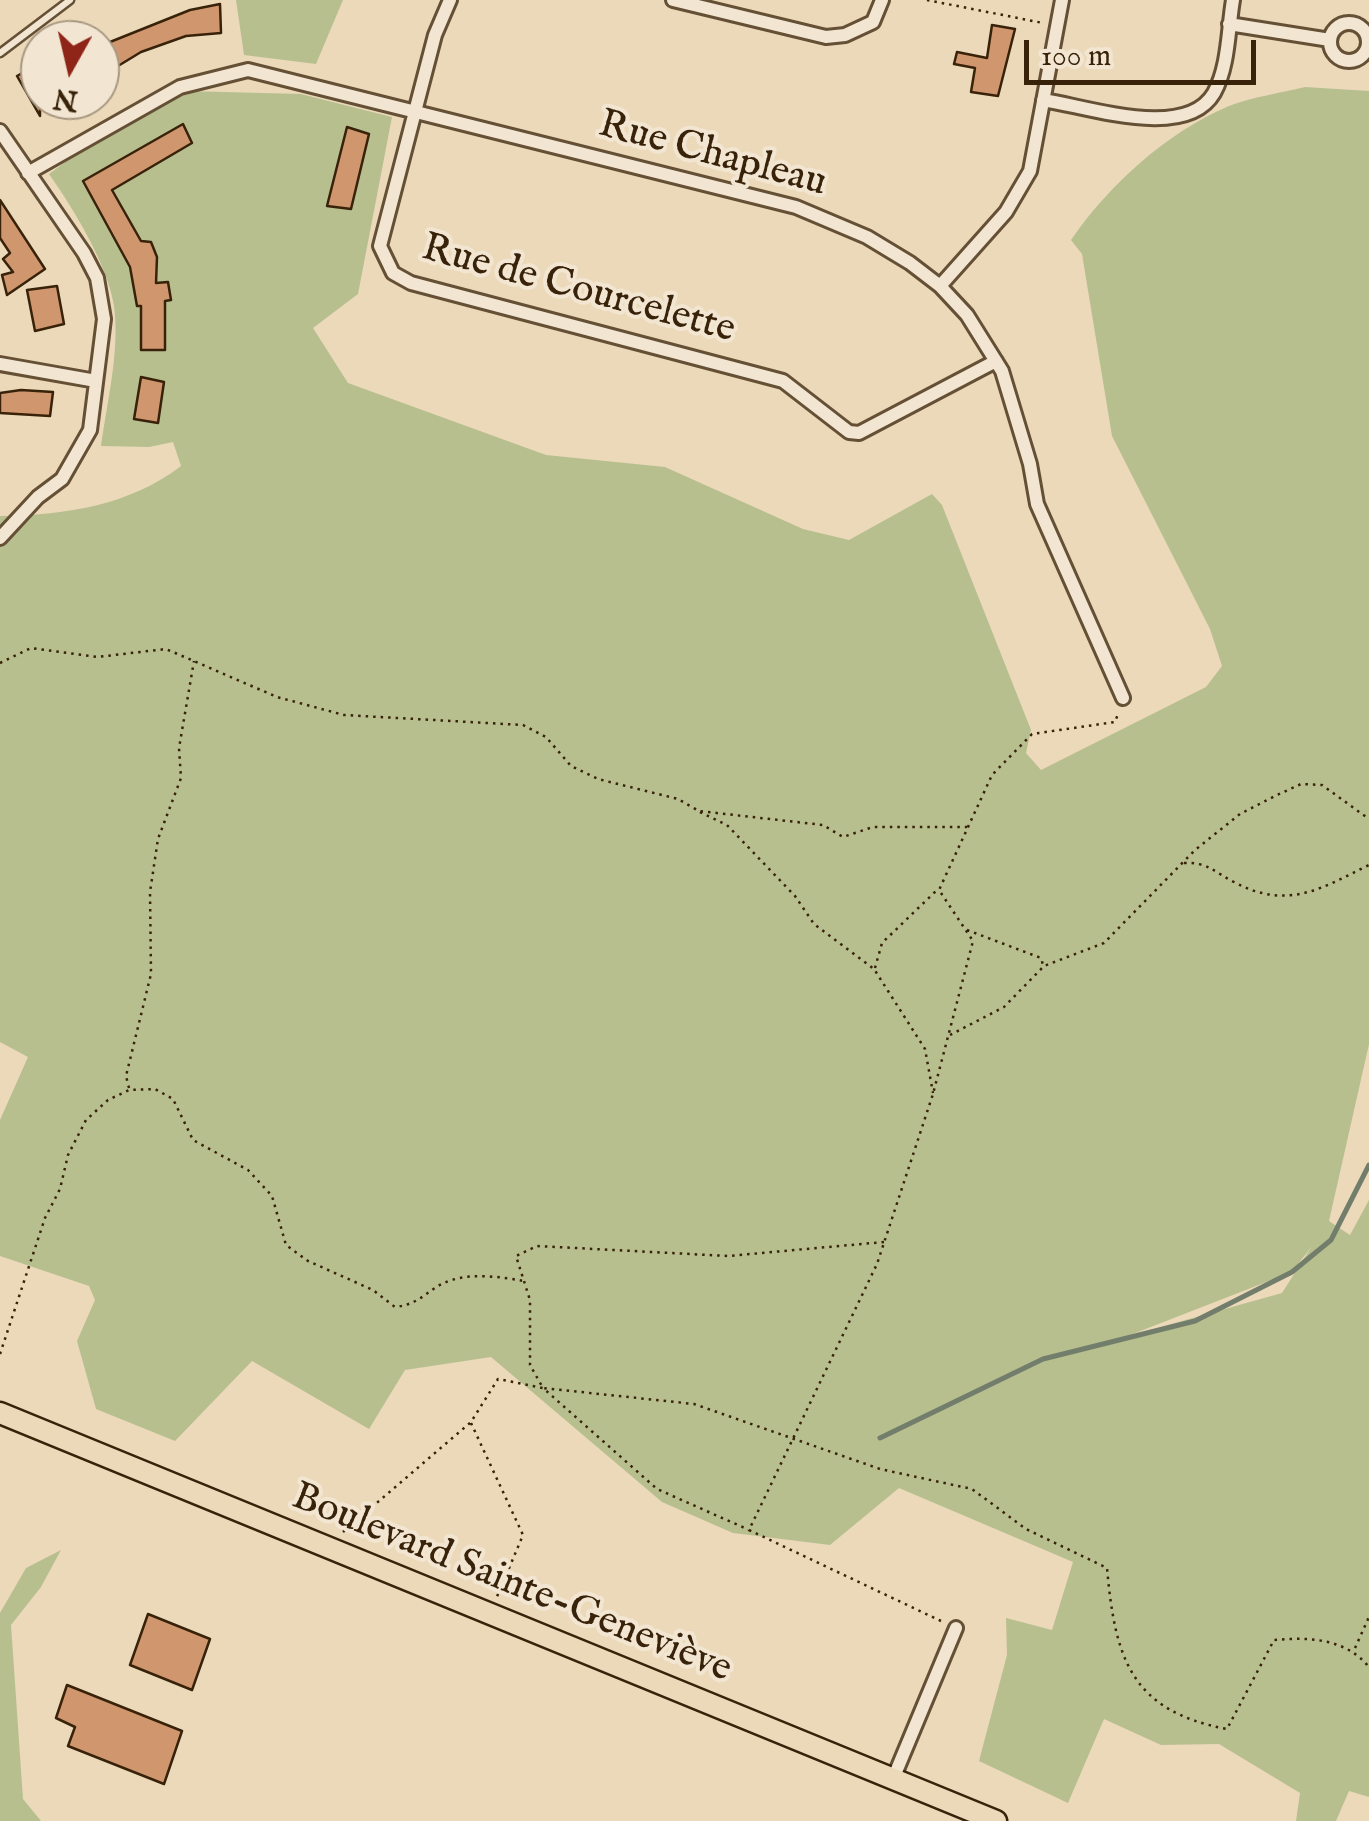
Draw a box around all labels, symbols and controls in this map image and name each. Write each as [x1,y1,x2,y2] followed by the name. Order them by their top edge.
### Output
[20,20,120,120] north arrow
[1029,20,1262,82] scale bar
[1041,38,1111,76] text: 100 m
[52,79,80,117] text: N
[593,103,831,209] street label: Rue Chapleau
[416,226,740,356] street label: Rue de Courcelette
[284,1475,738,1695] street label: Boulevard Sainte-Geneviève

